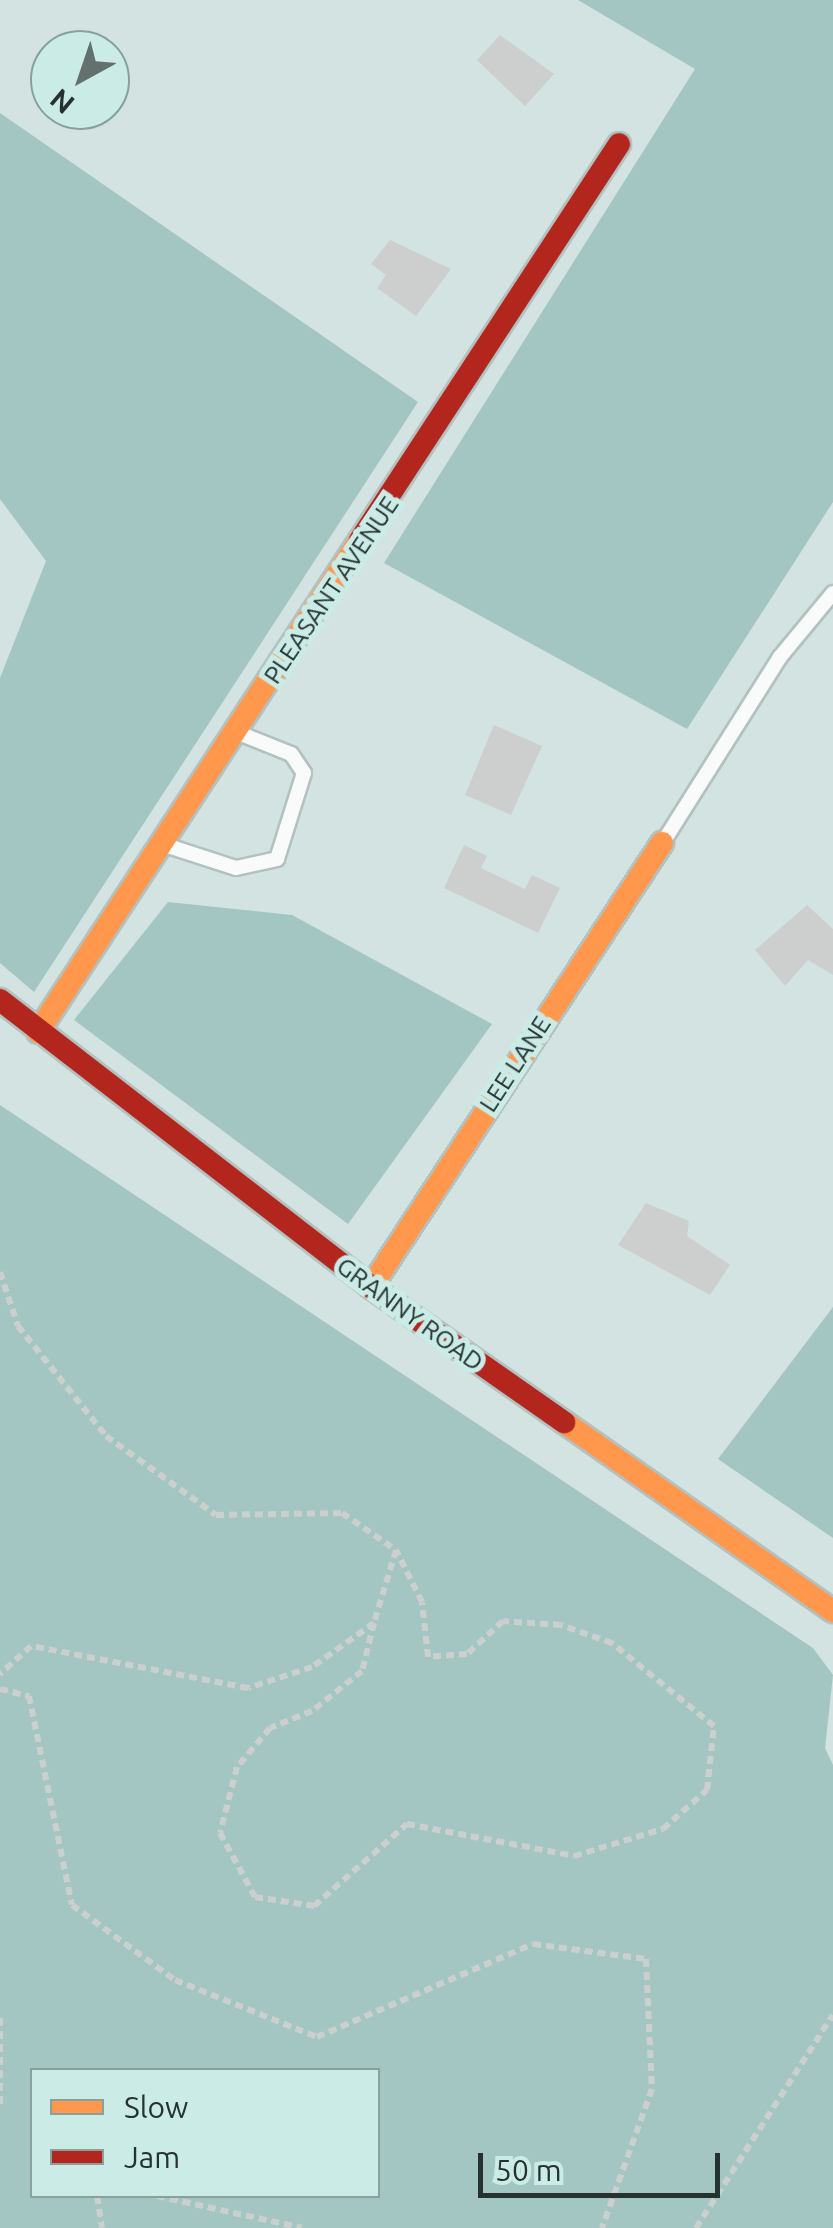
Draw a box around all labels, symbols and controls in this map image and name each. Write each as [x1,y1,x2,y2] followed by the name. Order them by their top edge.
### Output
[30,30,130,130] north arrow
[44,83,80,120] text: N
[257,491,405,689] street label: PLEASANT AVENUE
[473,1011,557,1117] street label: LEE LANE
[331,1251,489,1377] street label: GRANNY ROAD
[30,2068,380,2198] legend
[124,2090,188,2124] text: Slow
[483,2133,726,2195] scale bar
[124,2140,180,2174] text: Jam
[495,2153,562,2187] text: 50 m

